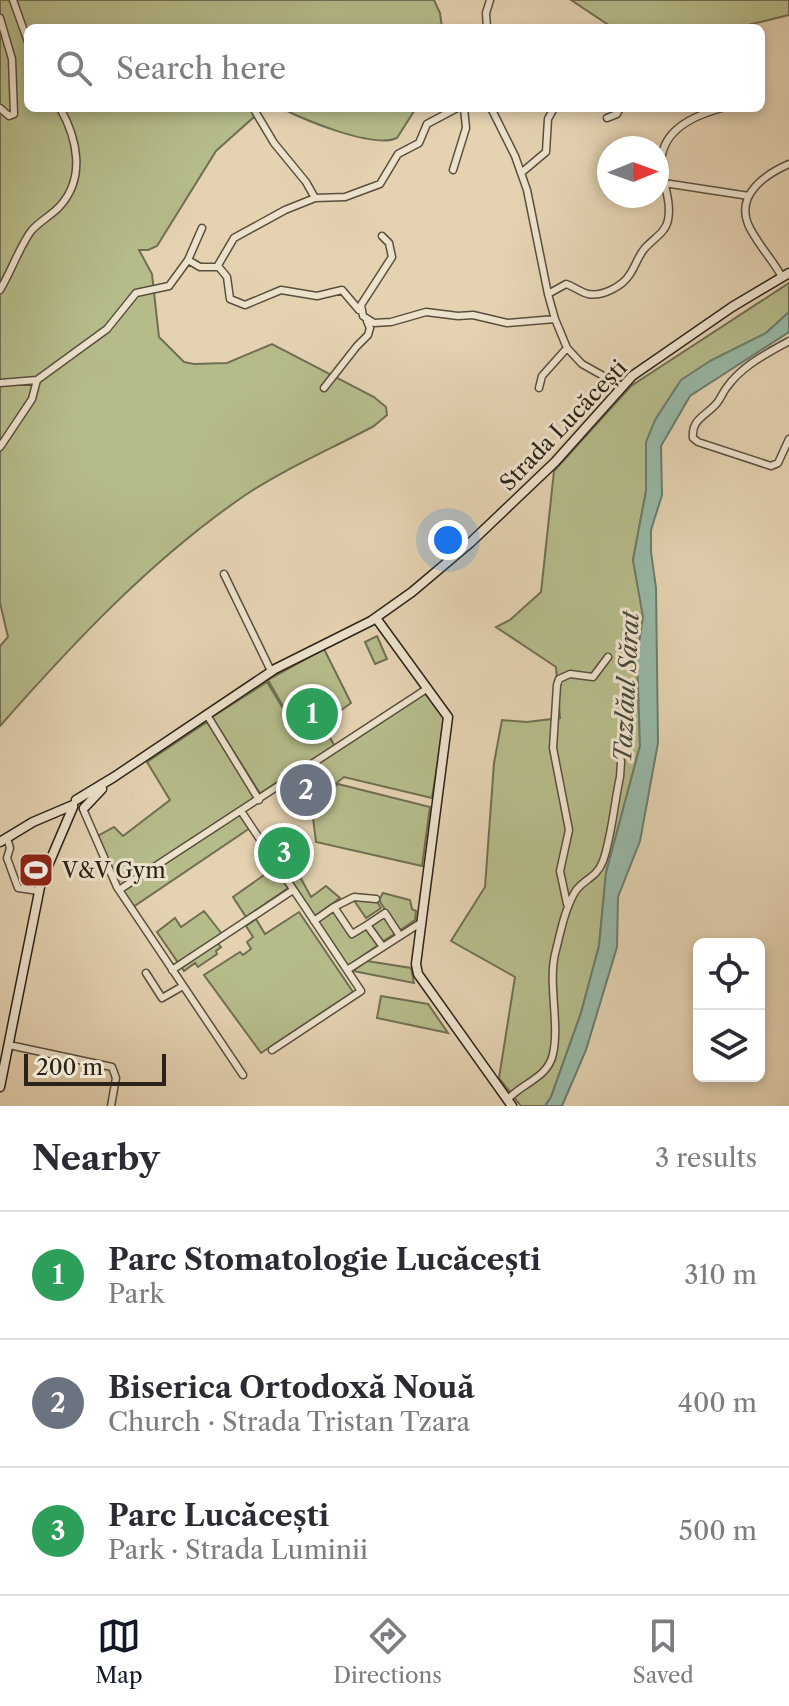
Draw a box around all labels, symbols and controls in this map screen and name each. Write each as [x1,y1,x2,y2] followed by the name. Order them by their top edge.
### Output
[24,24,765,112] search box
[52,46,96,90] icon: search
[116,50,286,87] text: Search here
[597,136,669,208] north arrow
[494,354,633,496] street label: Strada Lucăcești
[428,520,468,560] your location
[608,609,645,763] water label: Tazlăul Sărat
[286,684,338,744] pin: 1
[280,760,332,820] pin: 2
[258,823,310,883] pin: 3
[17,851,55,889] sports icon: V&V Gym
[61,857,166,884] place label: V&V Gym
[693,938,765,1082] map controls
[693,938,765,1010] button: locate
[693,1010,765,1082] button: layers
[24,1050,166,1086] scale bar
[36,1054,103,1081] text: 200 m
[32,1137,160,1179] text: Nearby
[655,1142,757,1174] text: 3 results
[108,1241,541,1278] text: Parc Stomatologie Lucăcești
[52,1259,64,1291] text: 1
[684,1259,757,1291] text: 310 m
[108,1278,165,1310] text: Park
[108,1369,475,1406] text: Biserica Ortodoxă Nouă
[50,1387,66,1419] text: 2
[678,1387,757,1419] text: 400 m
[108,1406,470,1438] text: Church · Strada Tristan Tzara
[108,1497,329,1534] text: Parc Lucăcești
[51,1515,65,1547] text: 3
[679,1515,757,1547] text: 500 m
[108,1534,368,1566] text: Park · Strada Luminii
[95,1614,143,1689] tab: Map
[333,1614,442,1689] tab: Directions
[633,1614,694,1689] tab: Saved

